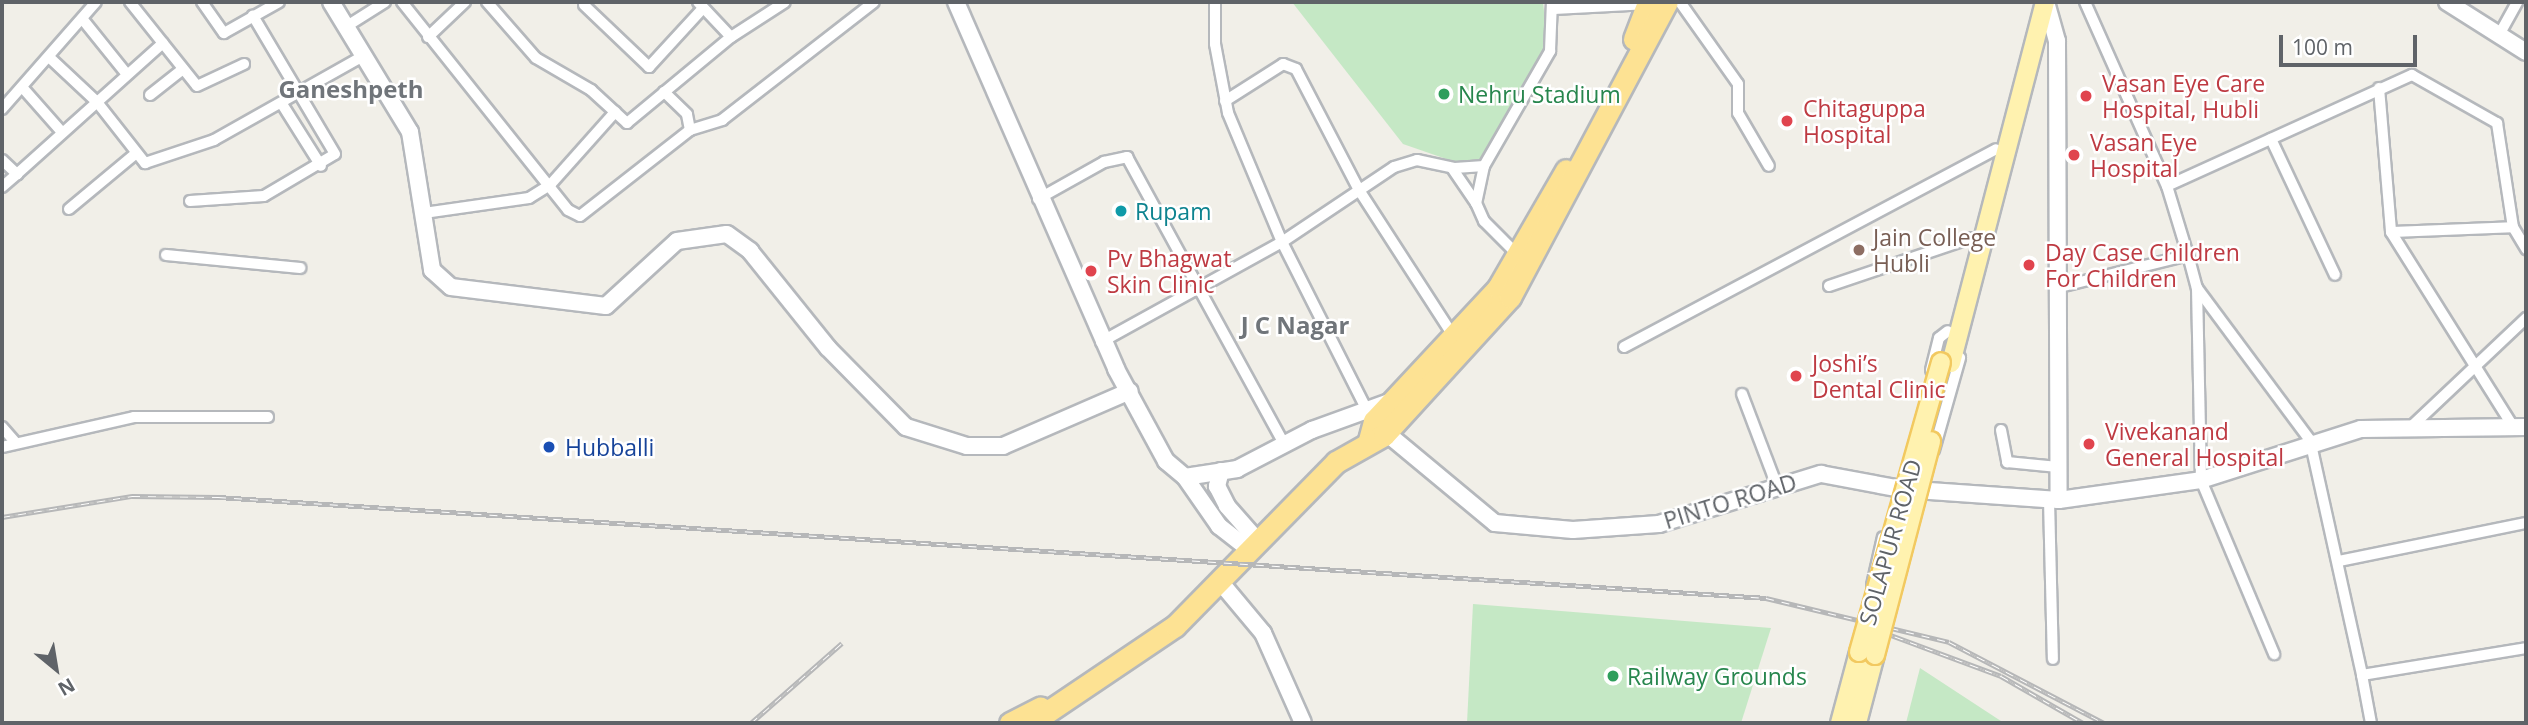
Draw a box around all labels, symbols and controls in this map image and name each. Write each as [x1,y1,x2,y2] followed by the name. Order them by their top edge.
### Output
[2283,21,2421,65] scale bar
[2292,33,2353,61] text: 100 m
[2102,69,2265,123] place label: Vasan Eye Care Hospital, Hubli
[278,75,424,103] district label: Ganeshpeth
[1458,80,1621,108] place label: Nehru Stadium
[1436,86,1452,102] marker: Nehru Stadium
[2076,86,2096,106] marker: Vasan Eye Care Hospital, Hubli
[1803,94,1926,148] place label: Chitaguppa Hospital
[1777,111,1797,131] marker: Chitaguppa Hospital
[2090,128,2198,182] place label: Vasan Eye Hospital
[2064,145,2084,165] marker: Vasan Eye Hospital
[1135,197,1211,225] place label: Rupam
[1113,203,1129,219] marker: Rupam
[1873,223,1996,277] place label: Jain College Hubli
[2045,238,2240,292] place label: Day Case Children For Children
[1851,242,1867,258] marker: Jain College Hubli
[1107,244,1231,298] place label: Pv Bhagwat Skin Clinic
[2019,255,2039,275] marker: Day Case Children For Children
[1081,261,1101,281] marker: Pv Bhagwat Skin Clinic
[1241,311,1349,339] district label: J C Nagar
[1812,349,1945,403] place label: Joshi’s Dental Clinic
[1786,366,1806,386] marker: Joshi’s Dental Clinic
[2105,417,2284,471] place label: Vivekanand General Hospital
[565,433,654,461] place label: Hubballi
[2079,434,2099,454] marker: Vivekanand General Hospital
[539,437,559,457] marker: Hubballi
[1853,456,1927,628] street label: SOLAPUR ROAD
[1660,468,1800,534] street label: PINTO ROAD
[21,634,91,704] north arrow
[1627,662,1807,690] place label: Railway Grounds
[1605,668,1621,684] marker: Railway Grounds
[53,672,80,702] text: N

